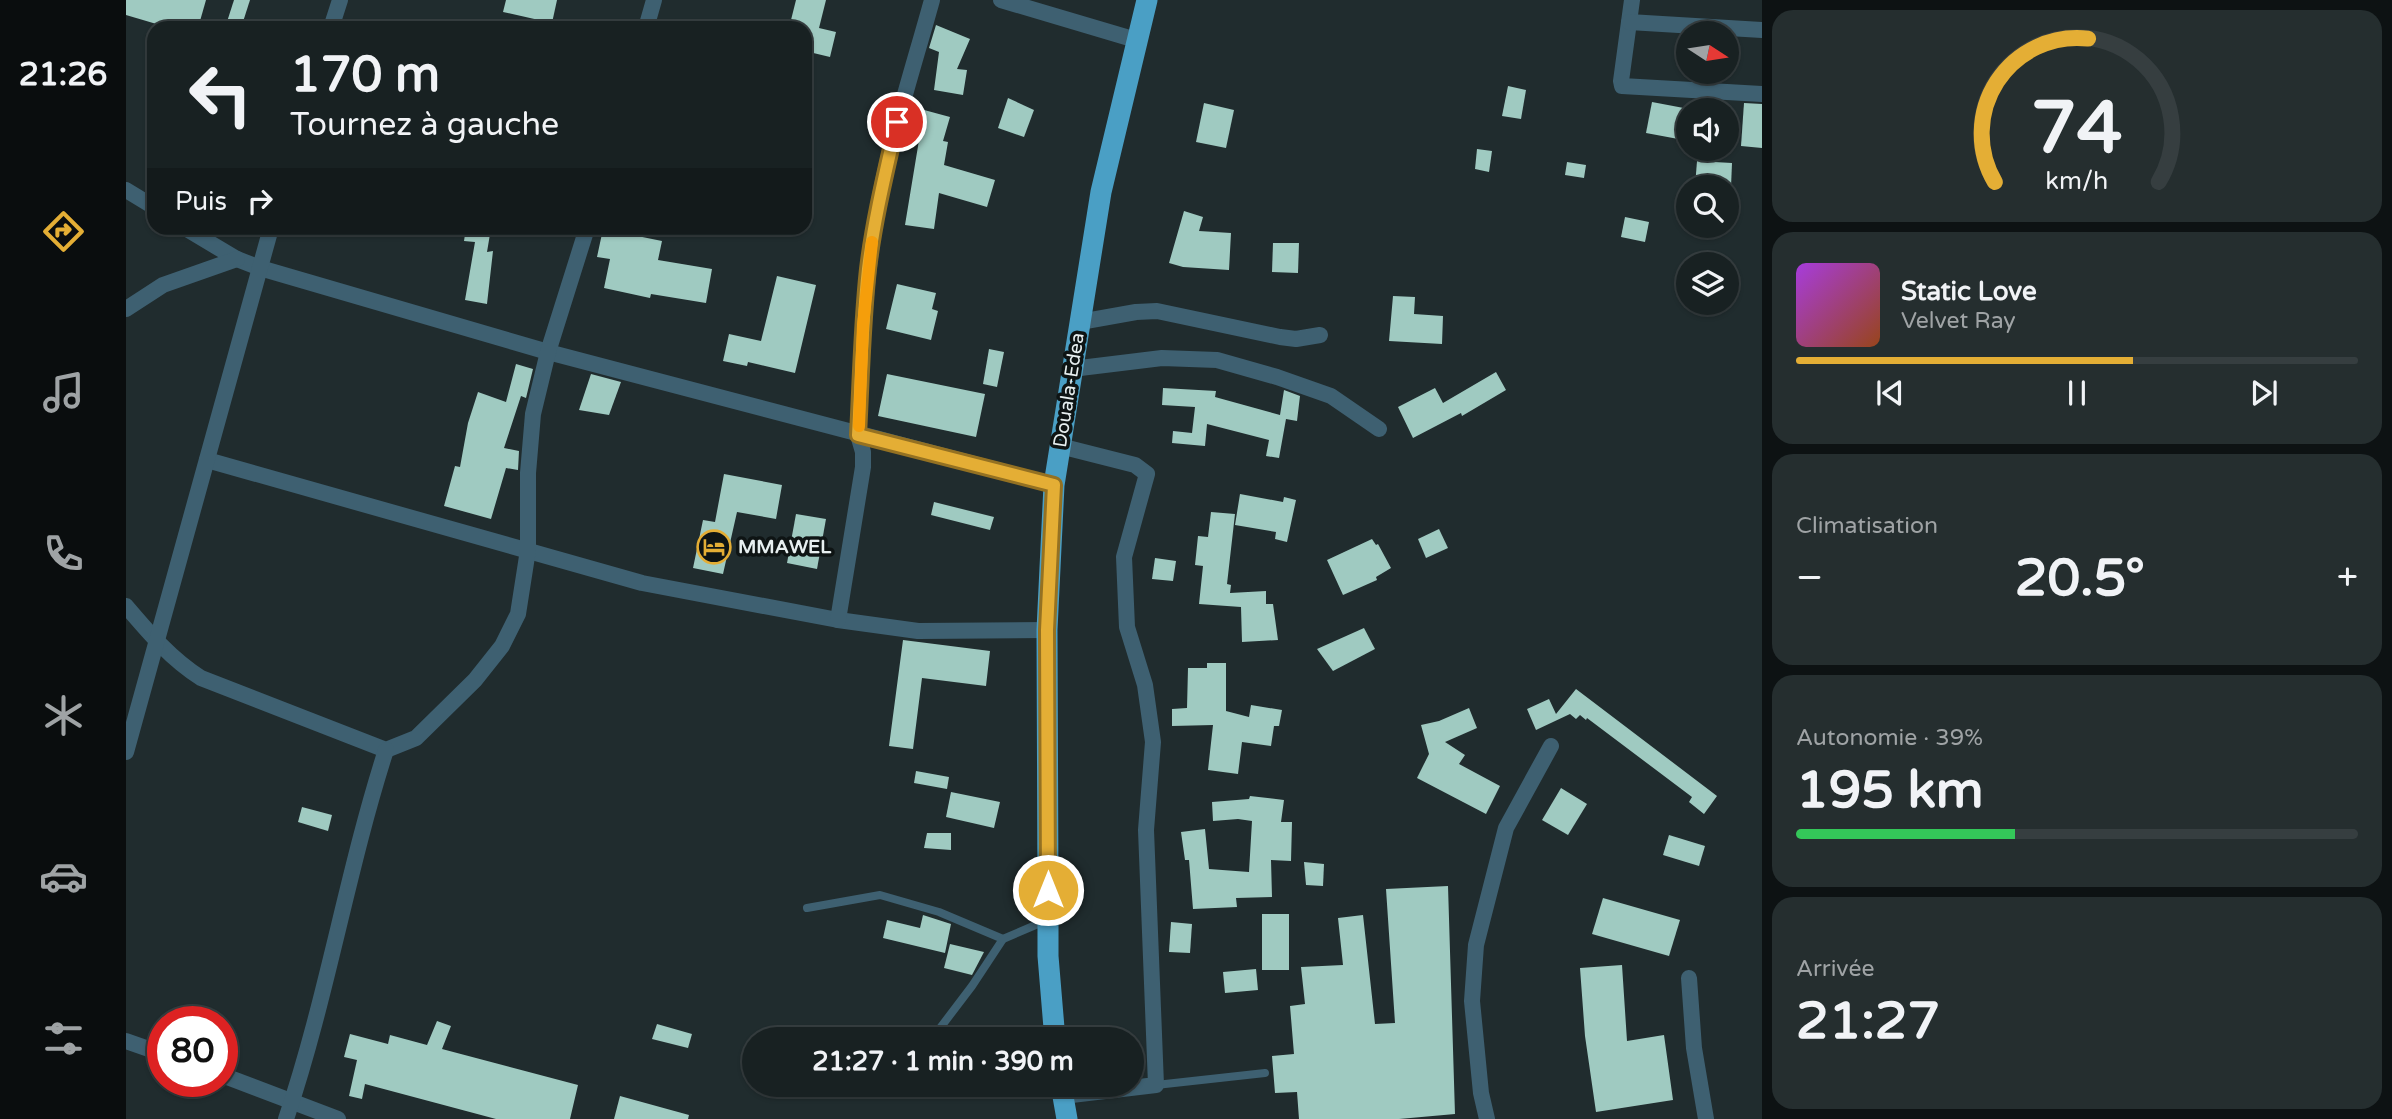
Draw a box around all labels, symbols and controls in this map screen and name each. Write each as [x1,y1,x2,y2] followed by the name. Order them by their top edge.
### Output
[1676,21,1740,84] north arrow
[1676,21,1739,315] map controls
[290,46,440,105] text: 170 m
[175,49,266,140] icon: left
[19,56,107,94] text: 21:26
[2031,85,2123,173] text: 74
[867,92,927,152] pin
[1676,98,1739,161] button: sound
[878,103,916,141] icon: arrive
[290,106,559,144] text: Tournez à gauche
[2046,166,2108,196] text: km/h
[1676,175,1739,238] button: search
[241,182,279,220] icon: right
[175,186,227,217] text: Puis
[39,207,88,256] icon: directions
[1676,252,1739,315] button: layers
[1901,276,2037,307] text: Static Love
[1901,307,2016,335] text: Velvet Ray
[1049,331,1089,449] street label: Douala-Edea
[39,368,88,417] icon: music
[1871,374,1909,412] icon: previous
[2058,374,2096,412] icon: pause
[2245,374,2283,412] icon: next
[1796,512,1938,540] text: Climatisation
[695,528,733,566] hotel icon: MMAWEL
[39,529,88,578] icon: phone
[738,536,832,558] place label: MMAWEL
[2015,547,2145,610] text: 20.5°
[1796,555,1823,601] text: −
[2337,555,2358,601] text: +
[39,691,88,740] icon: climate
[1796,724,1983,752] text: Autonomie · 39%
[1796,759,1984,822] text: 195 km
[39,852,88,901] icon: car
[1011,853,1085,927] position arrow
[1796,955,1874,983] text: Arrivée
[1796,990,1940,1053] text: 21:27
[147,1006,238,1097] speed limit sign: 80
[39,1014,88,1063] icon: filters
[812,1046,1074,1077] text: 21:27 · 1 min · 390 m

